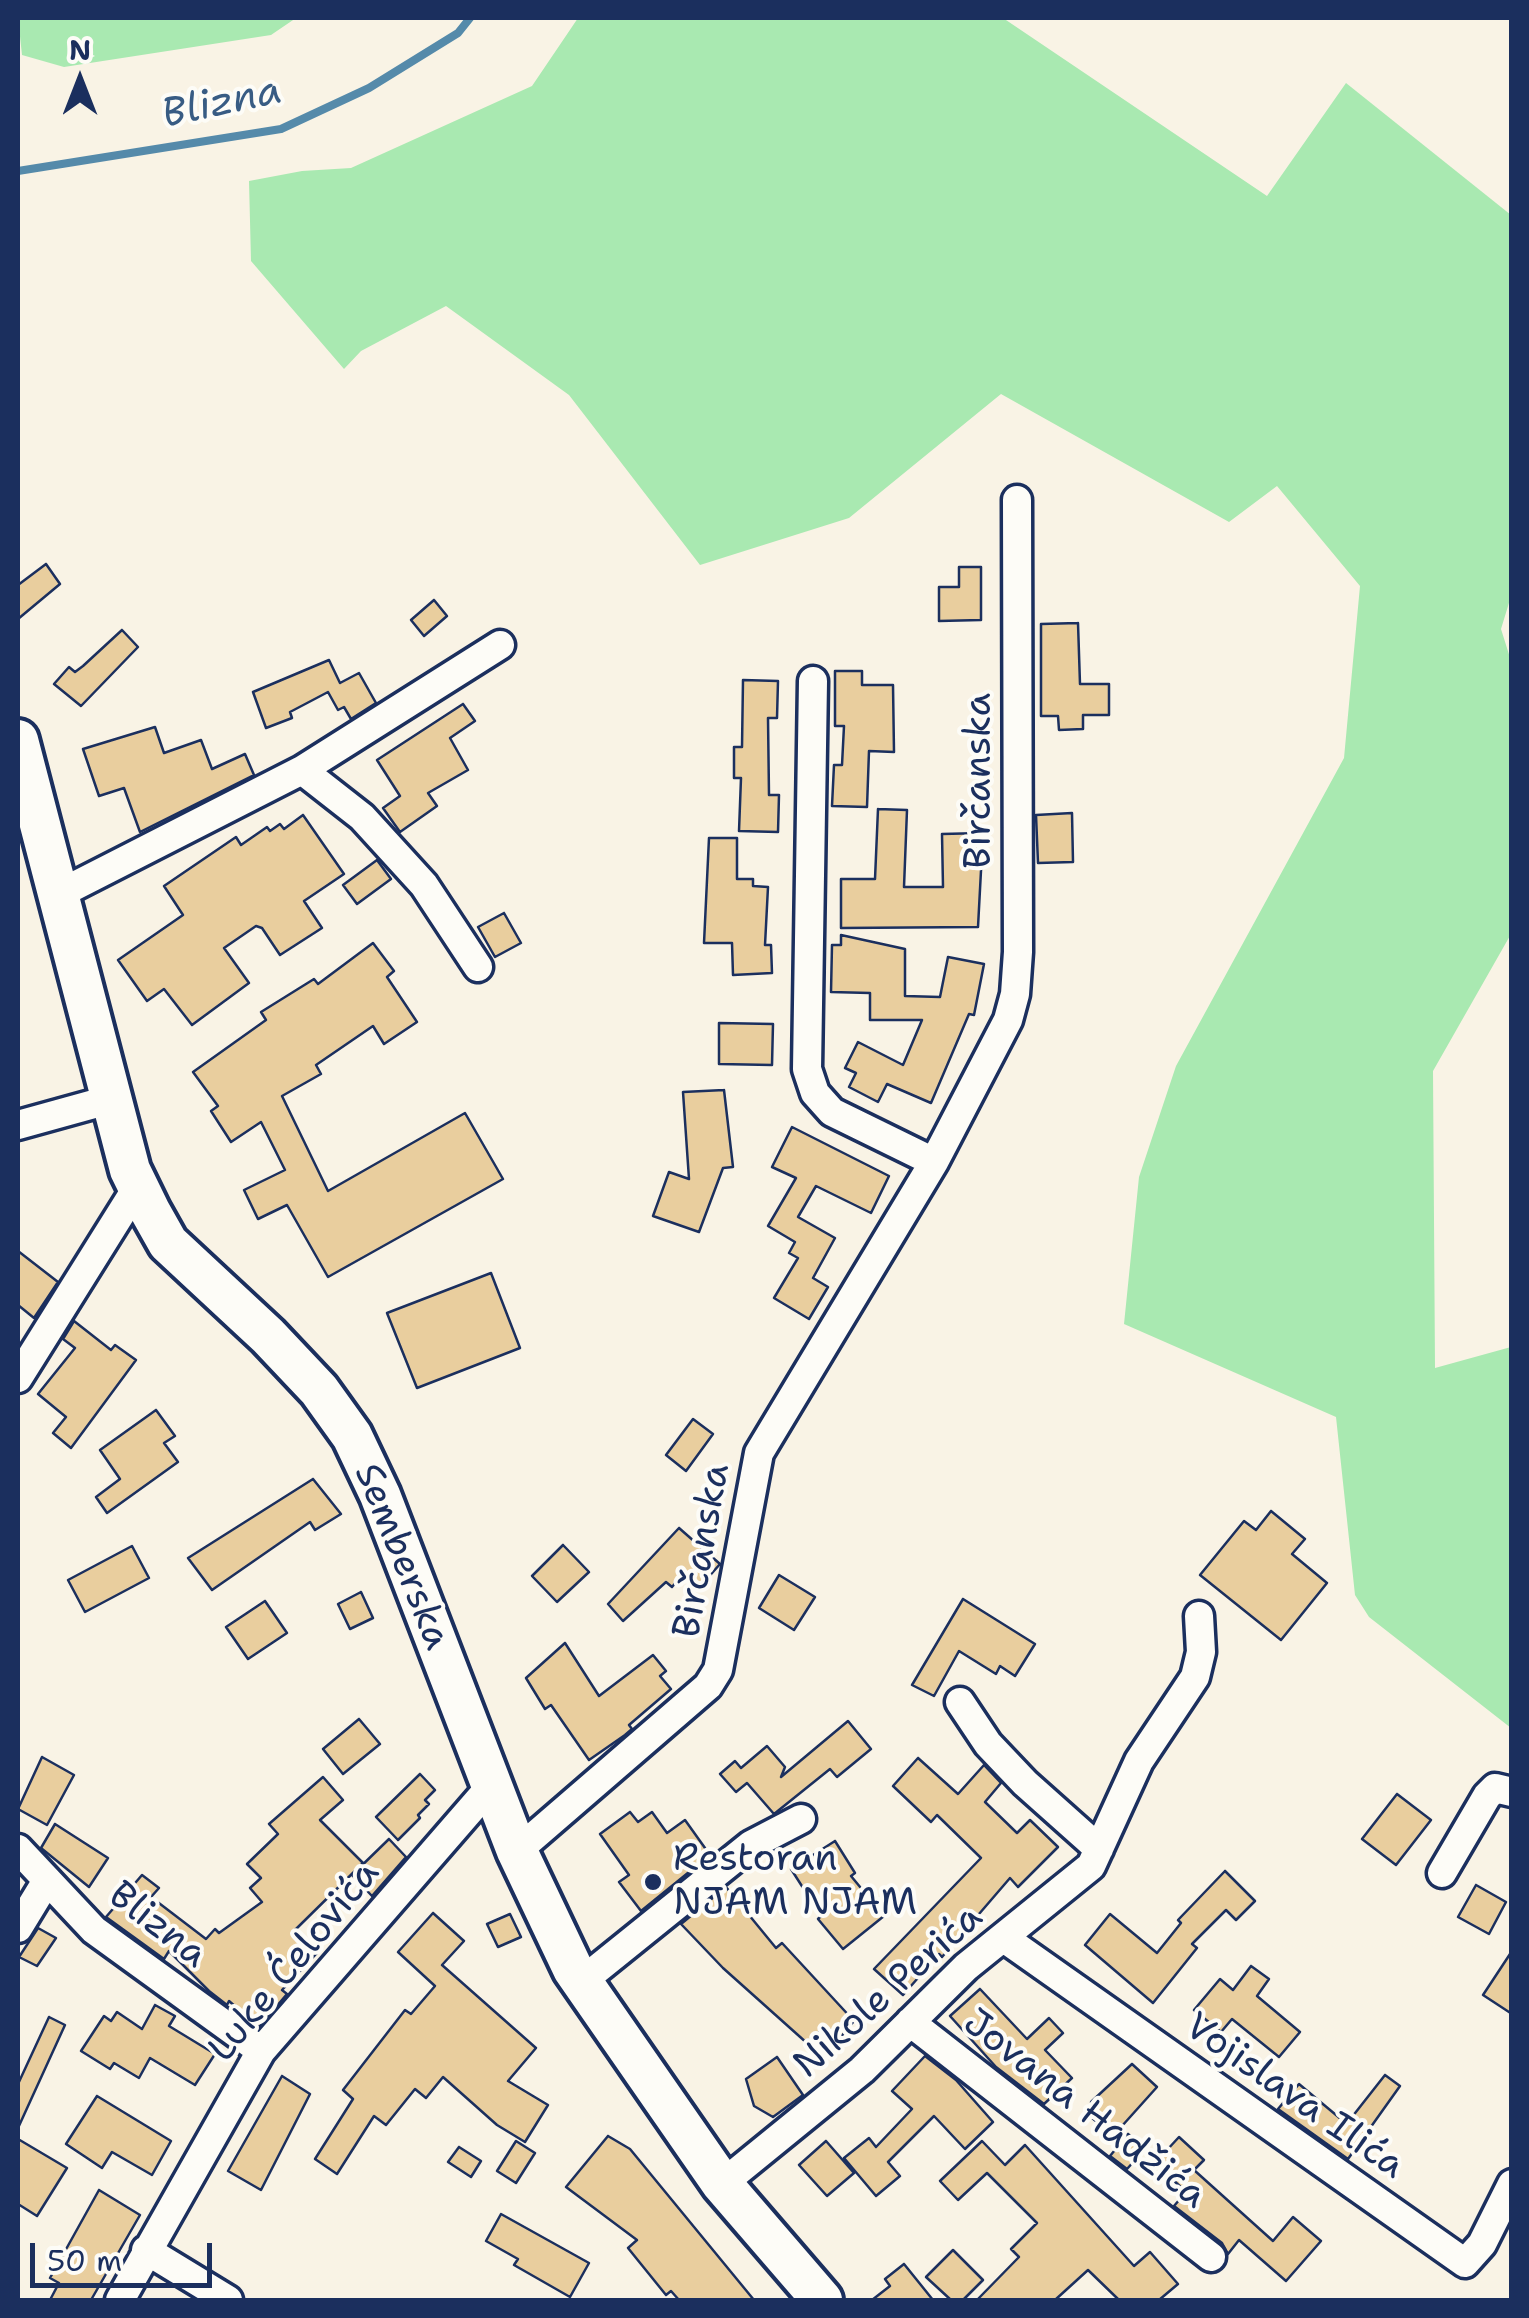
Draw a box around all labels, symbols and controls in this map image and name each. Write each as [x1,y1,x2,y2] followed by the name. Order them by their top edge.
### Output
[30,30,130,130] north arrow
[69,31,91,69] text: N
[158,68,286,140] water label: Blizna
[957,693,1003,869] street label: Birčanska
[343,1457,459,1657] street label: Semberska
[665,1460,741,1642] street label: Birčanska
[673,1837,917,1926] place label: Restoran NJAM NJAM
[200,1852,390,2072] street label: Luke Ćelovića
[642,1871,664,1893] marker: Restoran NJAM NJAM
[98,1873,216,1979] street label: Blizna
[785,1896,993,2088] street label: Nikole Perića
[953,2001,1215,2219] street label: Jovana Hadžića
[1175,2004,1413,2190] street label: Vojislava Ilića
[35,2223,218,2285] scale bar
[47,2240,122,2281] text: 50 m

